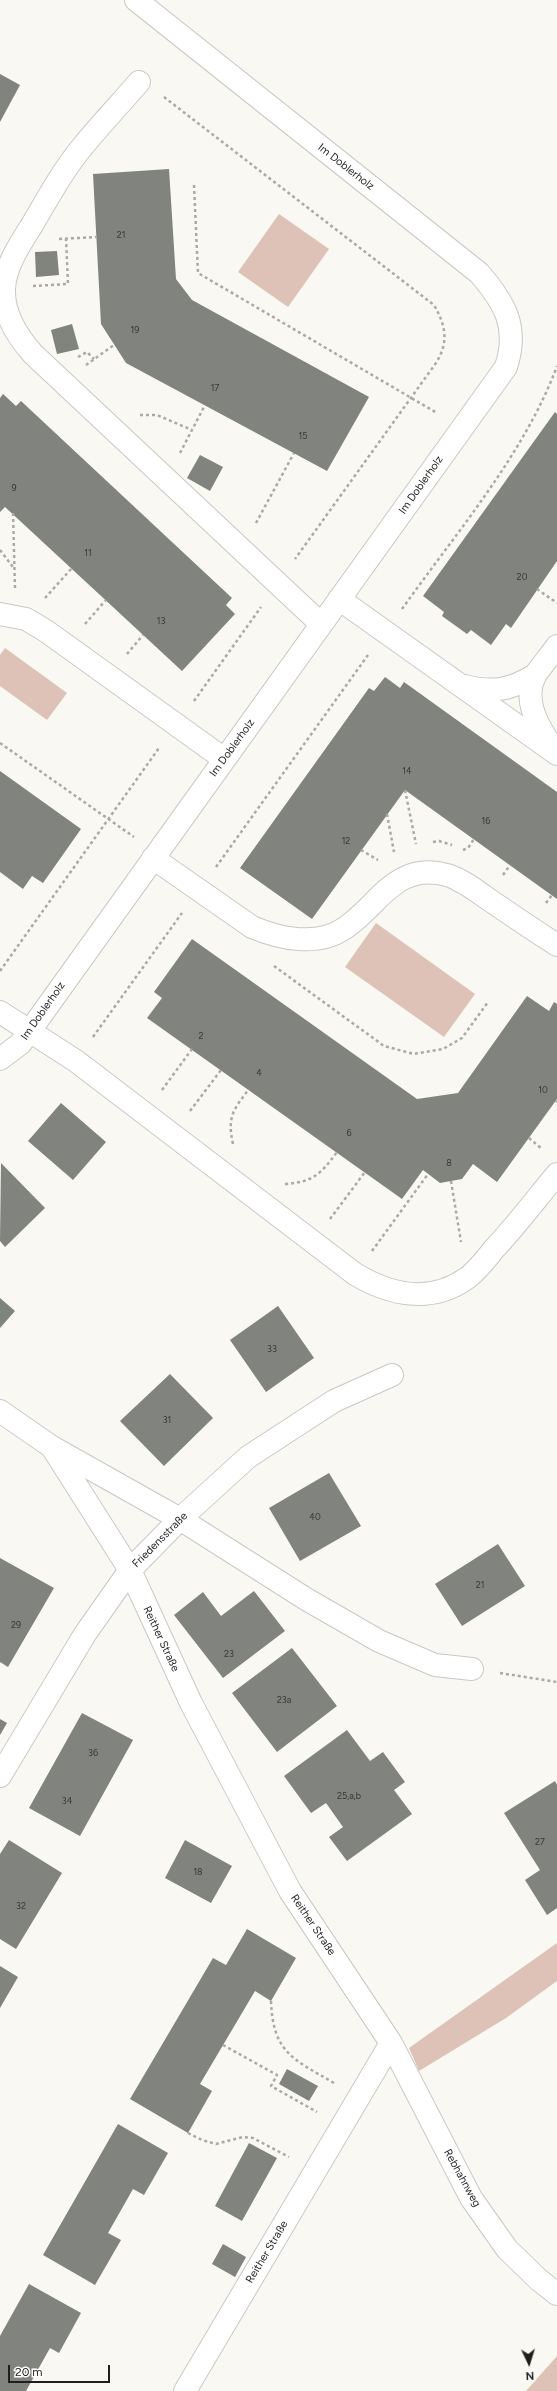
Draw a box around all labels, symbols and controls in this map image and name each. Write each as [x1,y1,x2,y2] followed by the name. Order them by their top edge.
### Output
[315,141,377,193] street label: Im Doblerholz
[117,230,125,240] house number: 21
[131,325,139,335] house number: 19
[211,383,219,393] house number: 17
[299,431,307,441] house number: 15
[396,453,446,517] street label: Im Doblerholz
[11,483,17,493] house number: 9
[84,548,92,558] house number: 11
[517,572,527,582] house number: 20
[157,616,165,626] house number: 13
[207,717,257,779] street label: Im Doblerholz
[402,766,412,776] house number: 14
[482,816,490,826] house number: 16
[342,836,350,846] house number: 12
[18,979,68,1043] street label: Im Doblerholz
[198,1031,204,1041] house number: 2
[256,1068,262,1078] house number: 4
[538,1085,548,1095] house number: 10
[346,1128,352,1138] house number: 6
[446,1158,452,1168] house number: 8
[267,1344,277,1354] house number: 33
[163,1415,171,1425] house number: 31
[130,1510,190,1570] street label: Friedensstraße
[309,1512,321,1522] house number: 40
[476,1580,484,1590] house number: 21
[140,1604,182,1674] street label: Reither Straße
[11,1620,21,1630] house number: 29
[224,1649,234,1659] house number: 23
[277,1695,291,1705] house number: 23a
[88,1748,98,1758] house number: 36
[337,1791,361,1801] house number: 25,a,b
[62,1796,72,1806] house number: 34
[535,1837,545,1847] house number: 27
[193,1867,203,1877] house number: 18
[288,1892,338,1958] street label: Reither Straße
[16,1901,26,1911] house number: 32
[441,2147,483,2209] street label: Rebhahnweg
[243,2218,291,2286] street label: Reither Straße
[509,2343,549,2383] north arrow
[10,2357,112,2383] scale bar
[15,2365,43,2379] text: 20 m
[525,2369,535,2382] text: N

